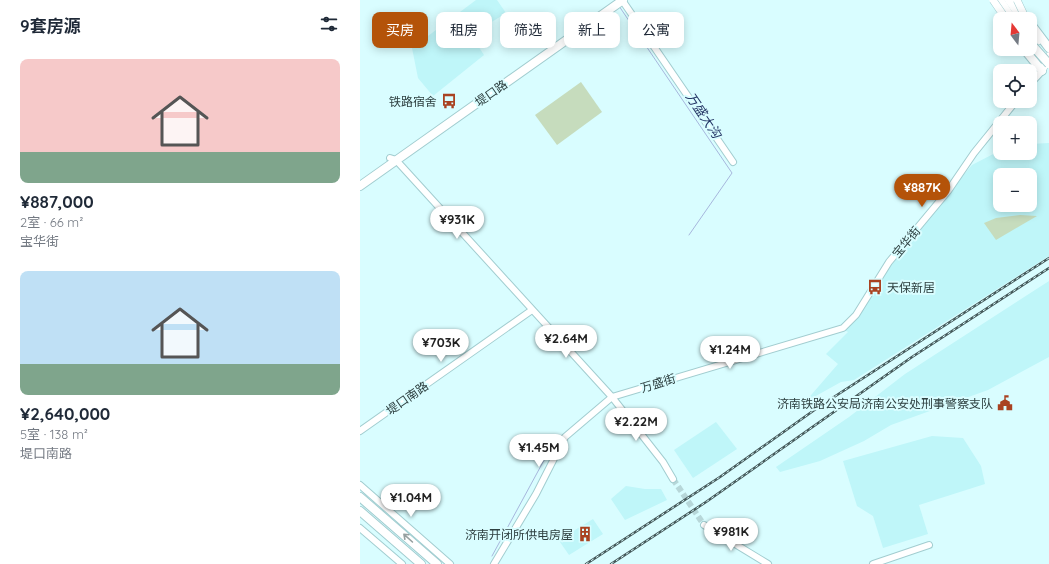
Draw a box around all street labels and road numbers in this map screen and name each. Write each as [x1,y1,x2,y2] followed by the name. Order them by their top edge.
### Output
[472,77,510,109] street label: 堤口路
[889,223,923,261] street label: 宝华街
[639,371,677,395] street label: 万盛街
[383,378,431,418] street label: 堤口南路

